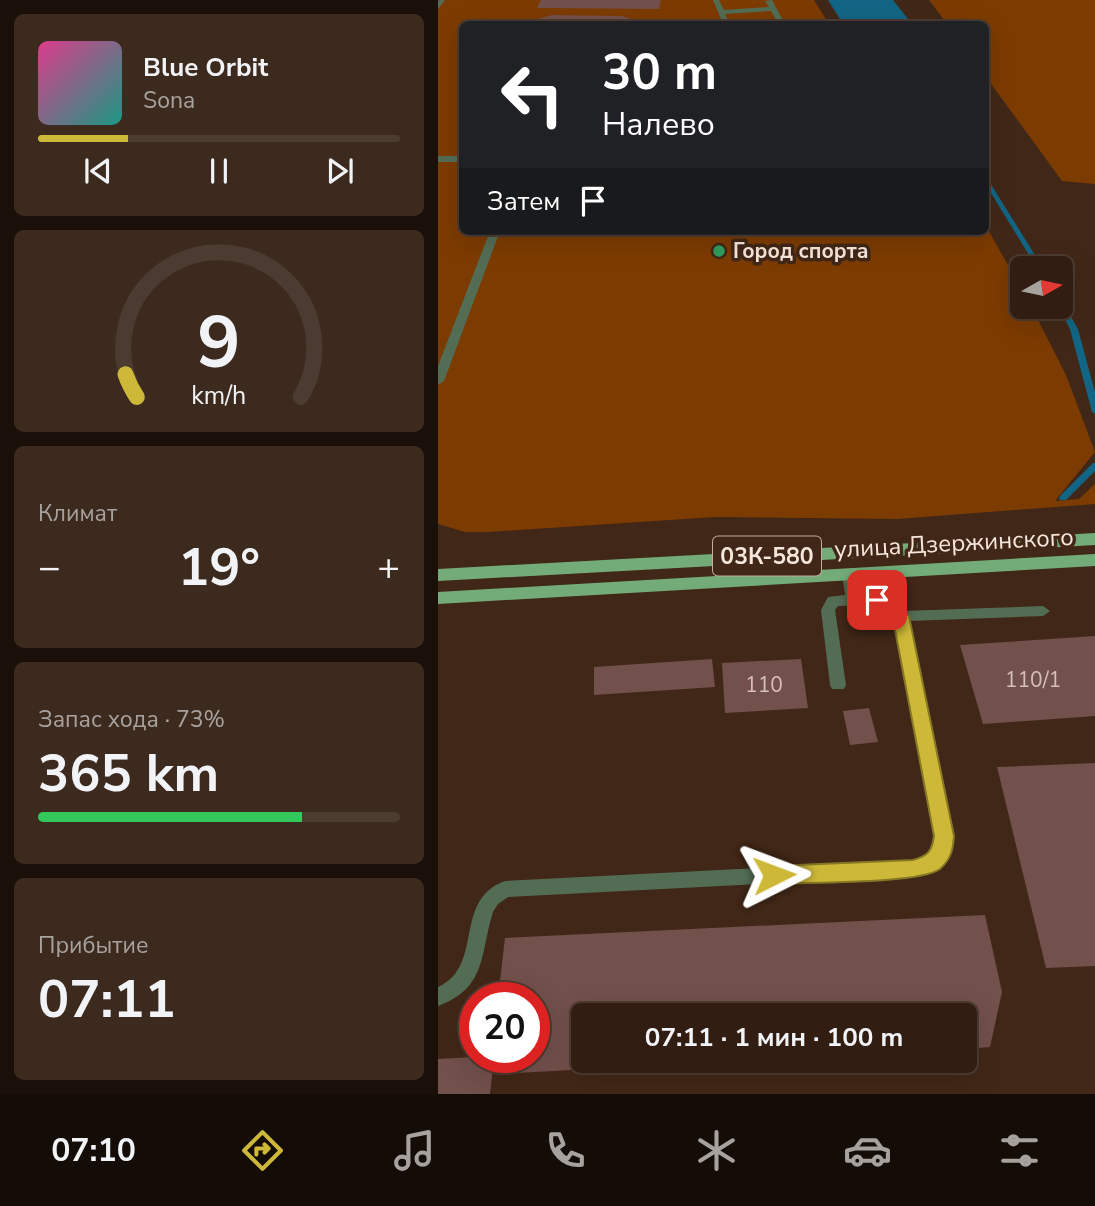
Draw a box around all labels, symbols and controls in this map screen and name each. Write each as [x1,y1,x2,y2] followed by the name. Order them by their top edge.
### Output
[602,39,717,106] text: 30 m
[487,49,578,140] icon: left
[143,50,268,85] text: Blue Orbit
[143,85,195,116] text: Sona
[602,103,715,146] text: Налево
[79,152,117,190] icon: previous
[200,152,238,190] icon: pause
[321,152,359,190] icon: next
[574,182,612,220] icon: arrive
[487,184,560,219] text: Затем
[733,237,868,265] place label: Город спорта
[711,243,727,259] marker: Город спорта
[1010,256,1073,318] north arrow
[1010,256,1073,319] map controls
[197,293,241,393] text: 9
[191,379,247,413] text: km/h
[38,498,117,529] text: Климат
[834,521,1074,565] street label: улица Дзержинского
[178,532,260,603] text: 19°
[713,536,821,576] road number: 03К-580
[38,542,61,593] text: −
[377,542,400,593] text: +
[847,570,907,630] pin
[858,581,896,619] icon: arrive
[1005,666,1061,694] house number: 110/1
[745,671,783,699] house number: 110
[38,704,225,735] text: Запас хода · 73%
[38,738,219,809] text: 365 km
[737,838,811,912] position arrow
[38,930,148,961] text: Прибытие
[38,964,176,1035] text: 07:11
[459,982,550,1073] speed limit sign: 20
[645,1020,903,1055] text: 07:11 · 1 мин · 100 m
[238,1126,287,1175] icon: directions
[390,1126,439,1175] icon: music
[541,1126,590,1175] icon: phone
[692,1126,741,1175] icon: climate
[843,1126,892,1175] icon: car
[995,1126,1044,1175] icon: filters
[51,1129,136,1172] text: 07:10

